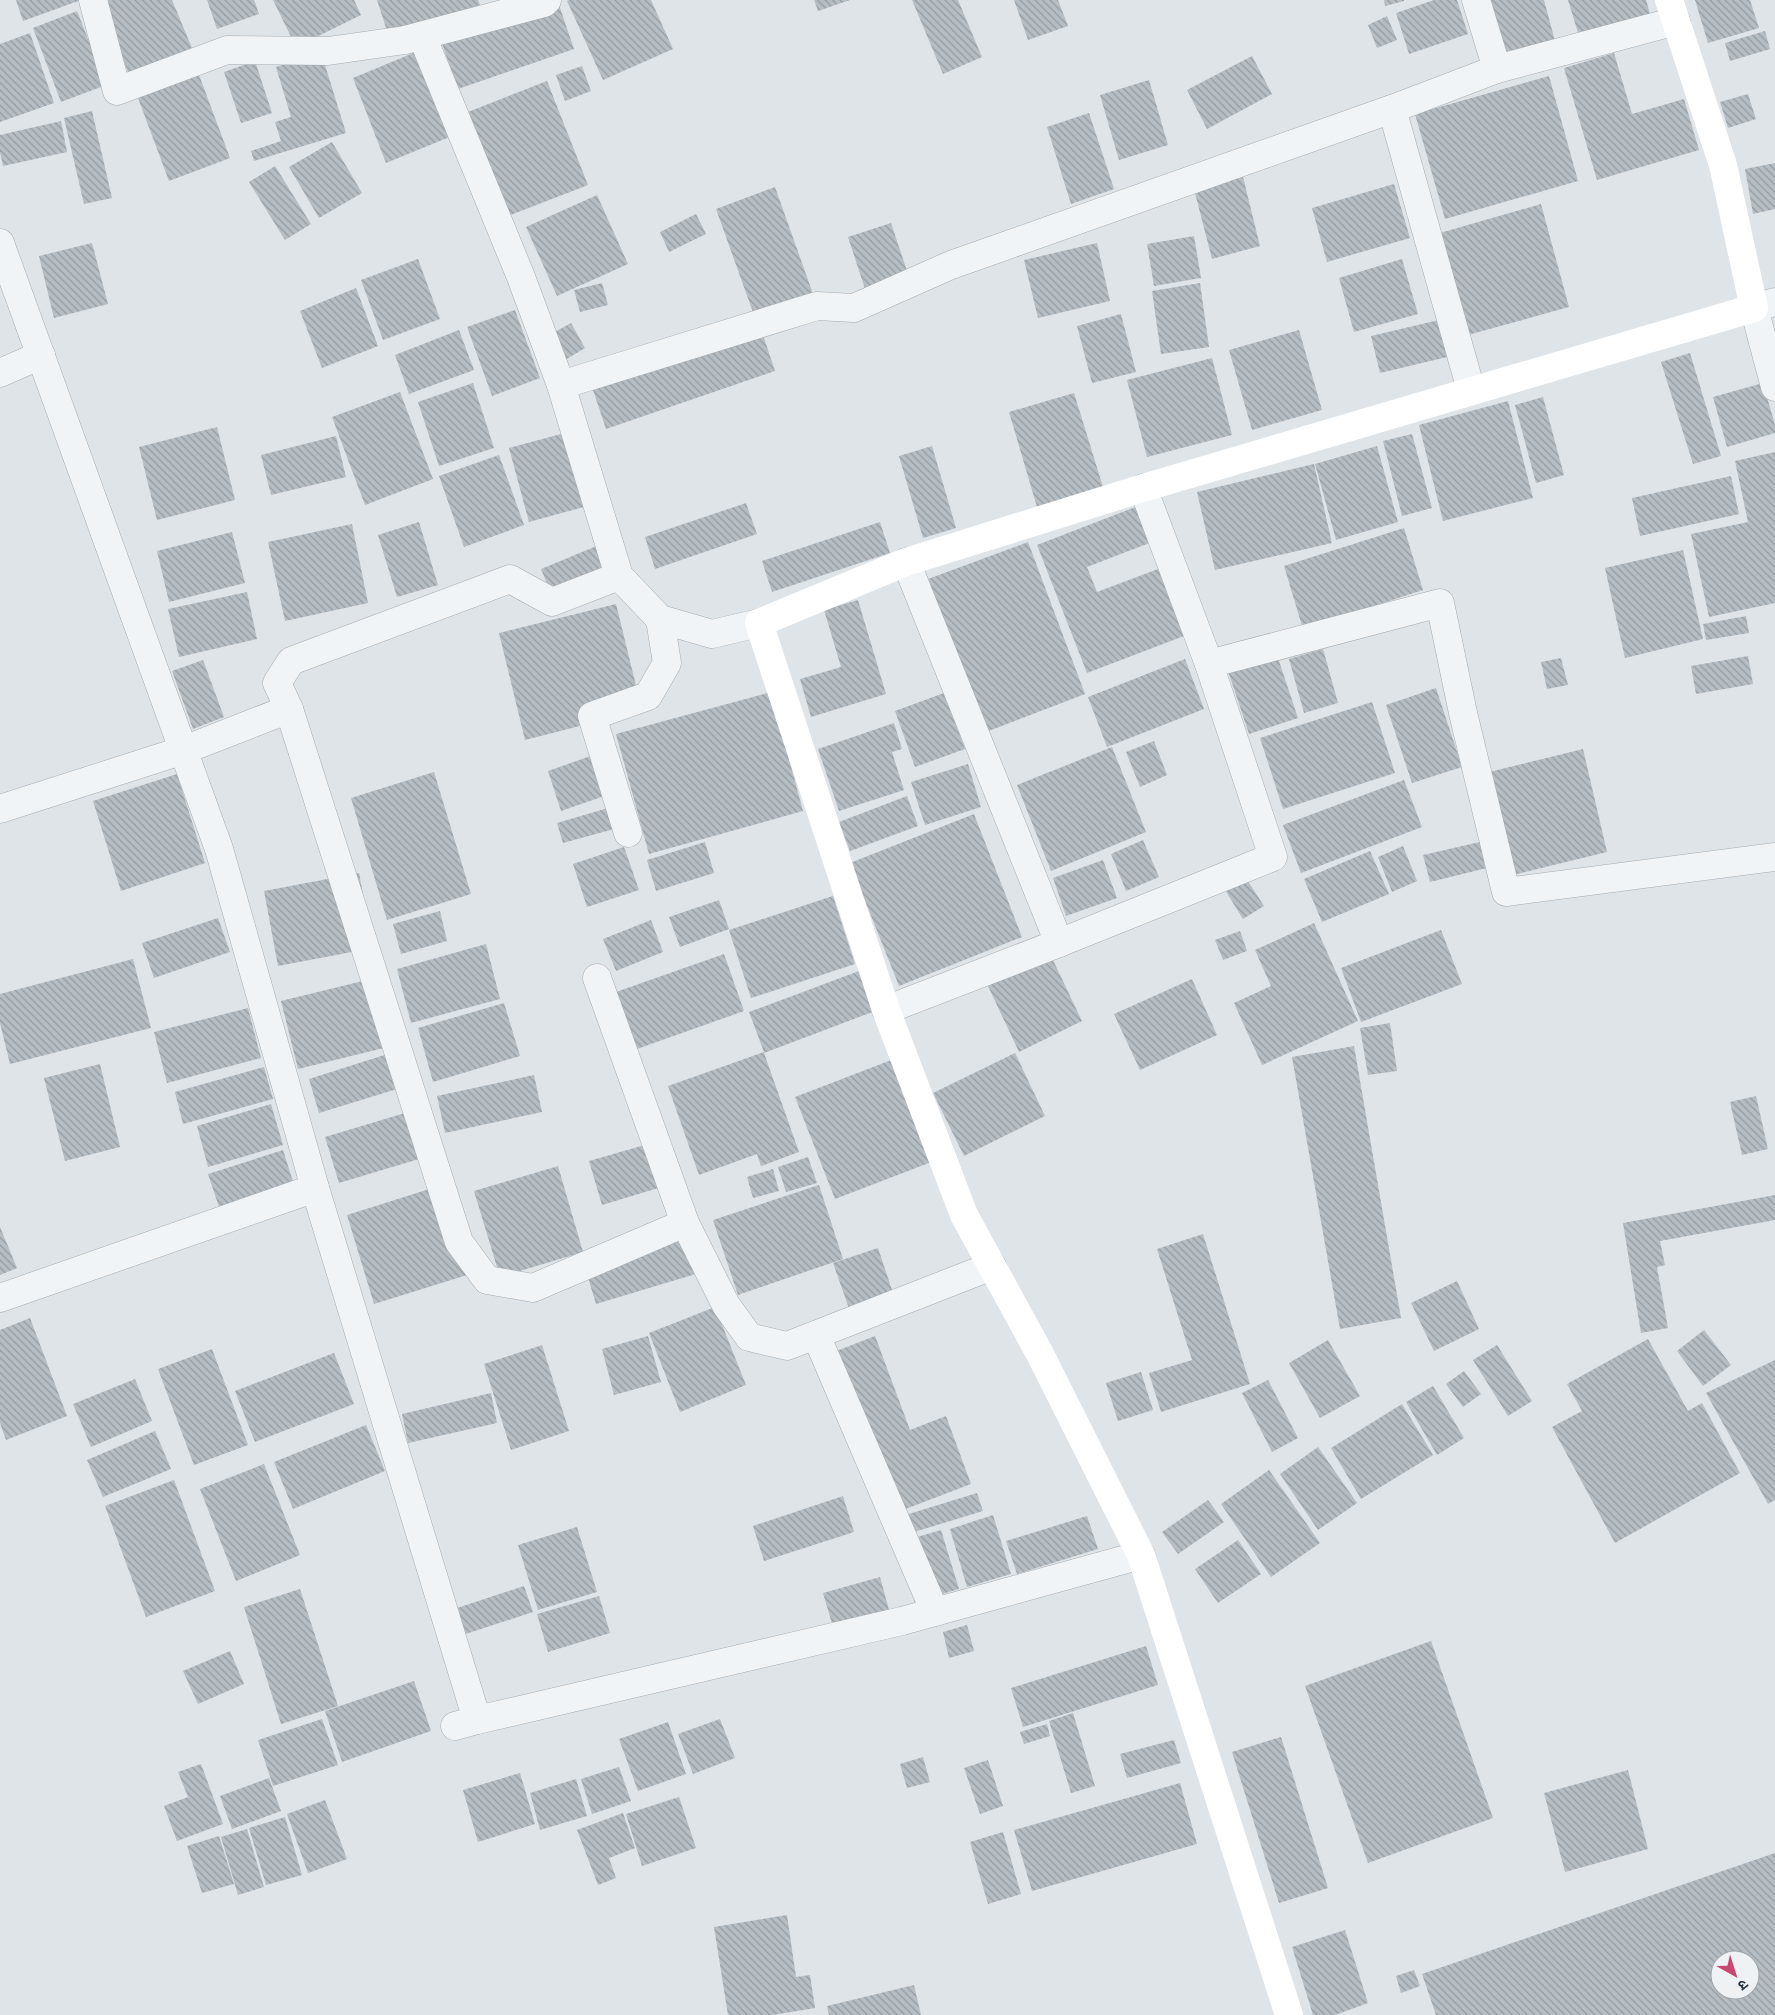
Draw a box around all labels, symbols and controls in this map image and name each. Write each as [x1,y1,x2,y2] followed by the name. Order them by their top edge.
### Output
[1710,1950,1760,2000] north arrow
[1734,1976,1752,1995] text: उ

